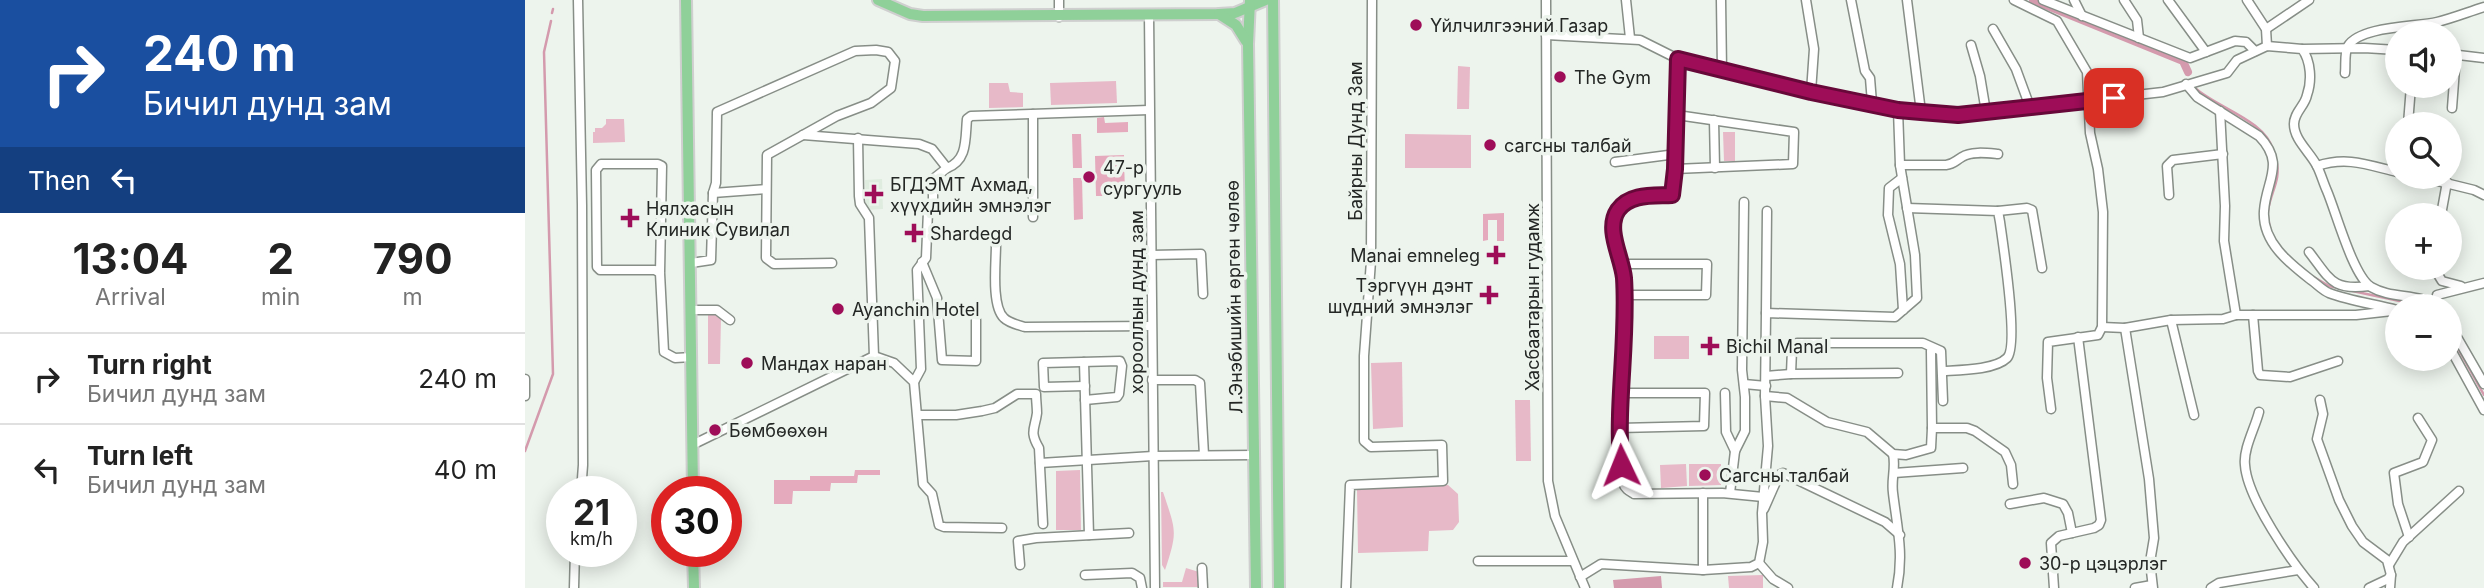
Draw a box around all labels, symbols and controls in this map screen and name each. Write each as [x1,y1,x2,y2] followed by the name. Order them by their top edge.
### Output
[1430,15,1608,36] place label: Үйлчилгээний Газар
[1408,17,1424,33] marker: Үйлчилгээний Газар
[2385,21,2462,371] map controls
[2385,21,2462,98] button: sound
[143,24,296,83] text: 240 m
[28,28,119,119] icon: right
[1345,61,1366,221] street label: Байрны Дунд Зам
[1574,67,1651,88] place label: The Gym
[2084,68,2144,128] pin
[1552,69,1568,85] marker: The Gym
[2095,79,2133,117] icon: arrive
[143,84,392,123] text: Бичил дунд зам
[2385,112,2462,189] button: search
[1504,135,1632,156] place label: сагсны талбай
[1482,137,1498,153] marker: сагсны талбай
[1103,157,1182,199] place label: 47-р сургууль
[105,161,143,199] icon: left
[28,165,91,196] text: Then
[1081,169,1097,185] marker: 47-р сургууль
[890,174,1052,216] place label: БГДЭМТ Ахмад, хүүхдийн эмнэлэг
[1221,180,1247,414] street label: Л.Энэбишийн өргөн чөлөө
[864,184,884,204] marker: БГДЭМТ Ахмад, хүүхдийн эмнэлэг
[646,198,790,240] place label: Нялхасын Клиник Сувилал
[1522,203,1543,391] street label: Хасбаатарын гудамж
[2385,203,2462,280] button: +
[620,208,640,228] marker: Нялхасын Клиник Сувилал
[1126,210,1147,394] street label: хорооллын дунд зам
[904,223,924,243] marker: Shardegd
[930,223,1012,244] place label: Shardegd
[73,233,189,284] text: 13:04
[267,233,294,284] text: 2
[373,233,452,284] text: 790
[1350,245,1480,266] place label: Manai emneleg
[1486,245,1506,265] marker: Manai emneleg
[1328,275,1474,317] place label: Тэргүүн дэнт шүдний эмнэлэг
[95,283,166,311] text: Arrival
[261,283,300,311] text: min
[403,283,423,311] text: m
[1479,285,1499,305] marker: Тэргүүн дэнт шүдний эмнэлэг
[2385,294,2462,371] button: −
[852,299,980,320] place label: Ayanchin Hotel
[830,301,846,317] marker: Ayanchin Hotel
[1700,336,1720,356] marker: Bichil Manal
[1726,336,1828,357] place label: Bichil Manal
[87,349,212,380] text: Turn right
[761,353,887,374] place label: Мандах наран
[739,355,755,371] marker: Мандах наран
[28,360,66,398] icon: right
[418,363,497,394] text: 240 m
[87,380,266,408] text: Бичил дунд зам
[729,420,828,441] place label: Бөмбөөхөн
[707,422,723,438] marker: Бөмбөөхөн
[1584,428,1658,502] position arrow
[87,440,193,471] text: Turn left
[28,451,66,489] icon: left
[434,454,497,485] text: 40 m
[1719,465,1849,486] place label: Сагсны талбай
[1697,467,1713,483] marker: Сагсны талбай
[87,471,266,499] text: Бичил дунд зам
[651,476,742,567] speed limit sign: 30
[573,491,610,533] text: 21
[570,528,613,549] text: km/h
[2039,553,2167,574] place label: 30-р цэцэрлэг
[2017,555,2033,571] marker: 30-р цэцэрлэг

